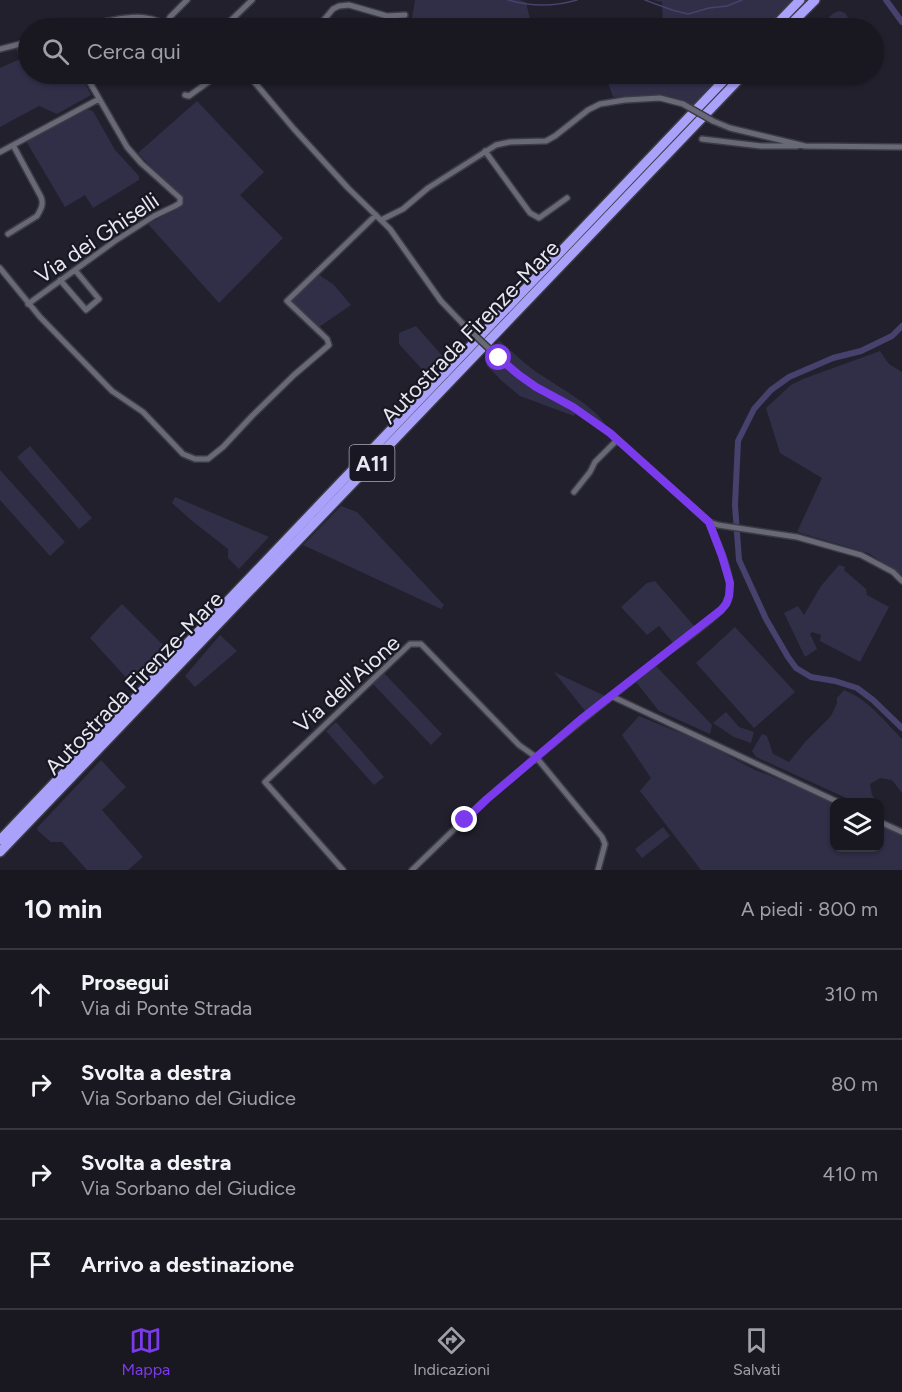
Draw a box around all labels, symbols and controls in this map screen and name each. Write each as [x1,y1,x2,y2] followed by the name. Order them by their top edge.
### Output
[18,18,884,84] search box
[39,35,72,68] icon: search
[87,38,181,65] text: Cerca qui
[30,187,164,289] street label: Via dei Ghiselli
[375,234,565,430] street label: Autostrada Firenze-Mare
[485,344,511,370] route start
[350,445,394,481] road number: A11
[39,585,229,781] street label: Autostrada Firenze-Mare
[289,629,405,739] street label: Via dell'Aione
[830,798,884,852] map controls
[830,798,884,852] button: layers
[451,806,477,832] route end
[24,893,102,925] text: 10 min
[741,897,878,921] text: A piedi · 800 m
[81,969,169,996] text: Prosegui
[24,978,57,1011] icon: ahead
[824,982,878,1006] text: 310 m
[81,996,252,1020] text: Via di Ponte Strada
[81,1059,231,1086] text: Svolta a destra
[24,1068,57,1101] icon: right
[831,1072,878,1096] text: 80 m
[81,1086,296,1110] text: Via Sorbano del Giudice
[81,1149,231,1176] text: Svolta a destra
[24,1158,57,1191] icon: right
[823,1162,878,1186] text: 410 m
[81,1176,296,1200] text: Via Sorbano del Giudice
[24,1248,57,1281] icon: arrive
[81,1251,294,1278] text: Arrivo a destinazione
[122,1324,170,1379] tab: Mappa
[413,1324,490,1379] tab: Indicazioni
[733,1324,781,1379] tab: Salvati

